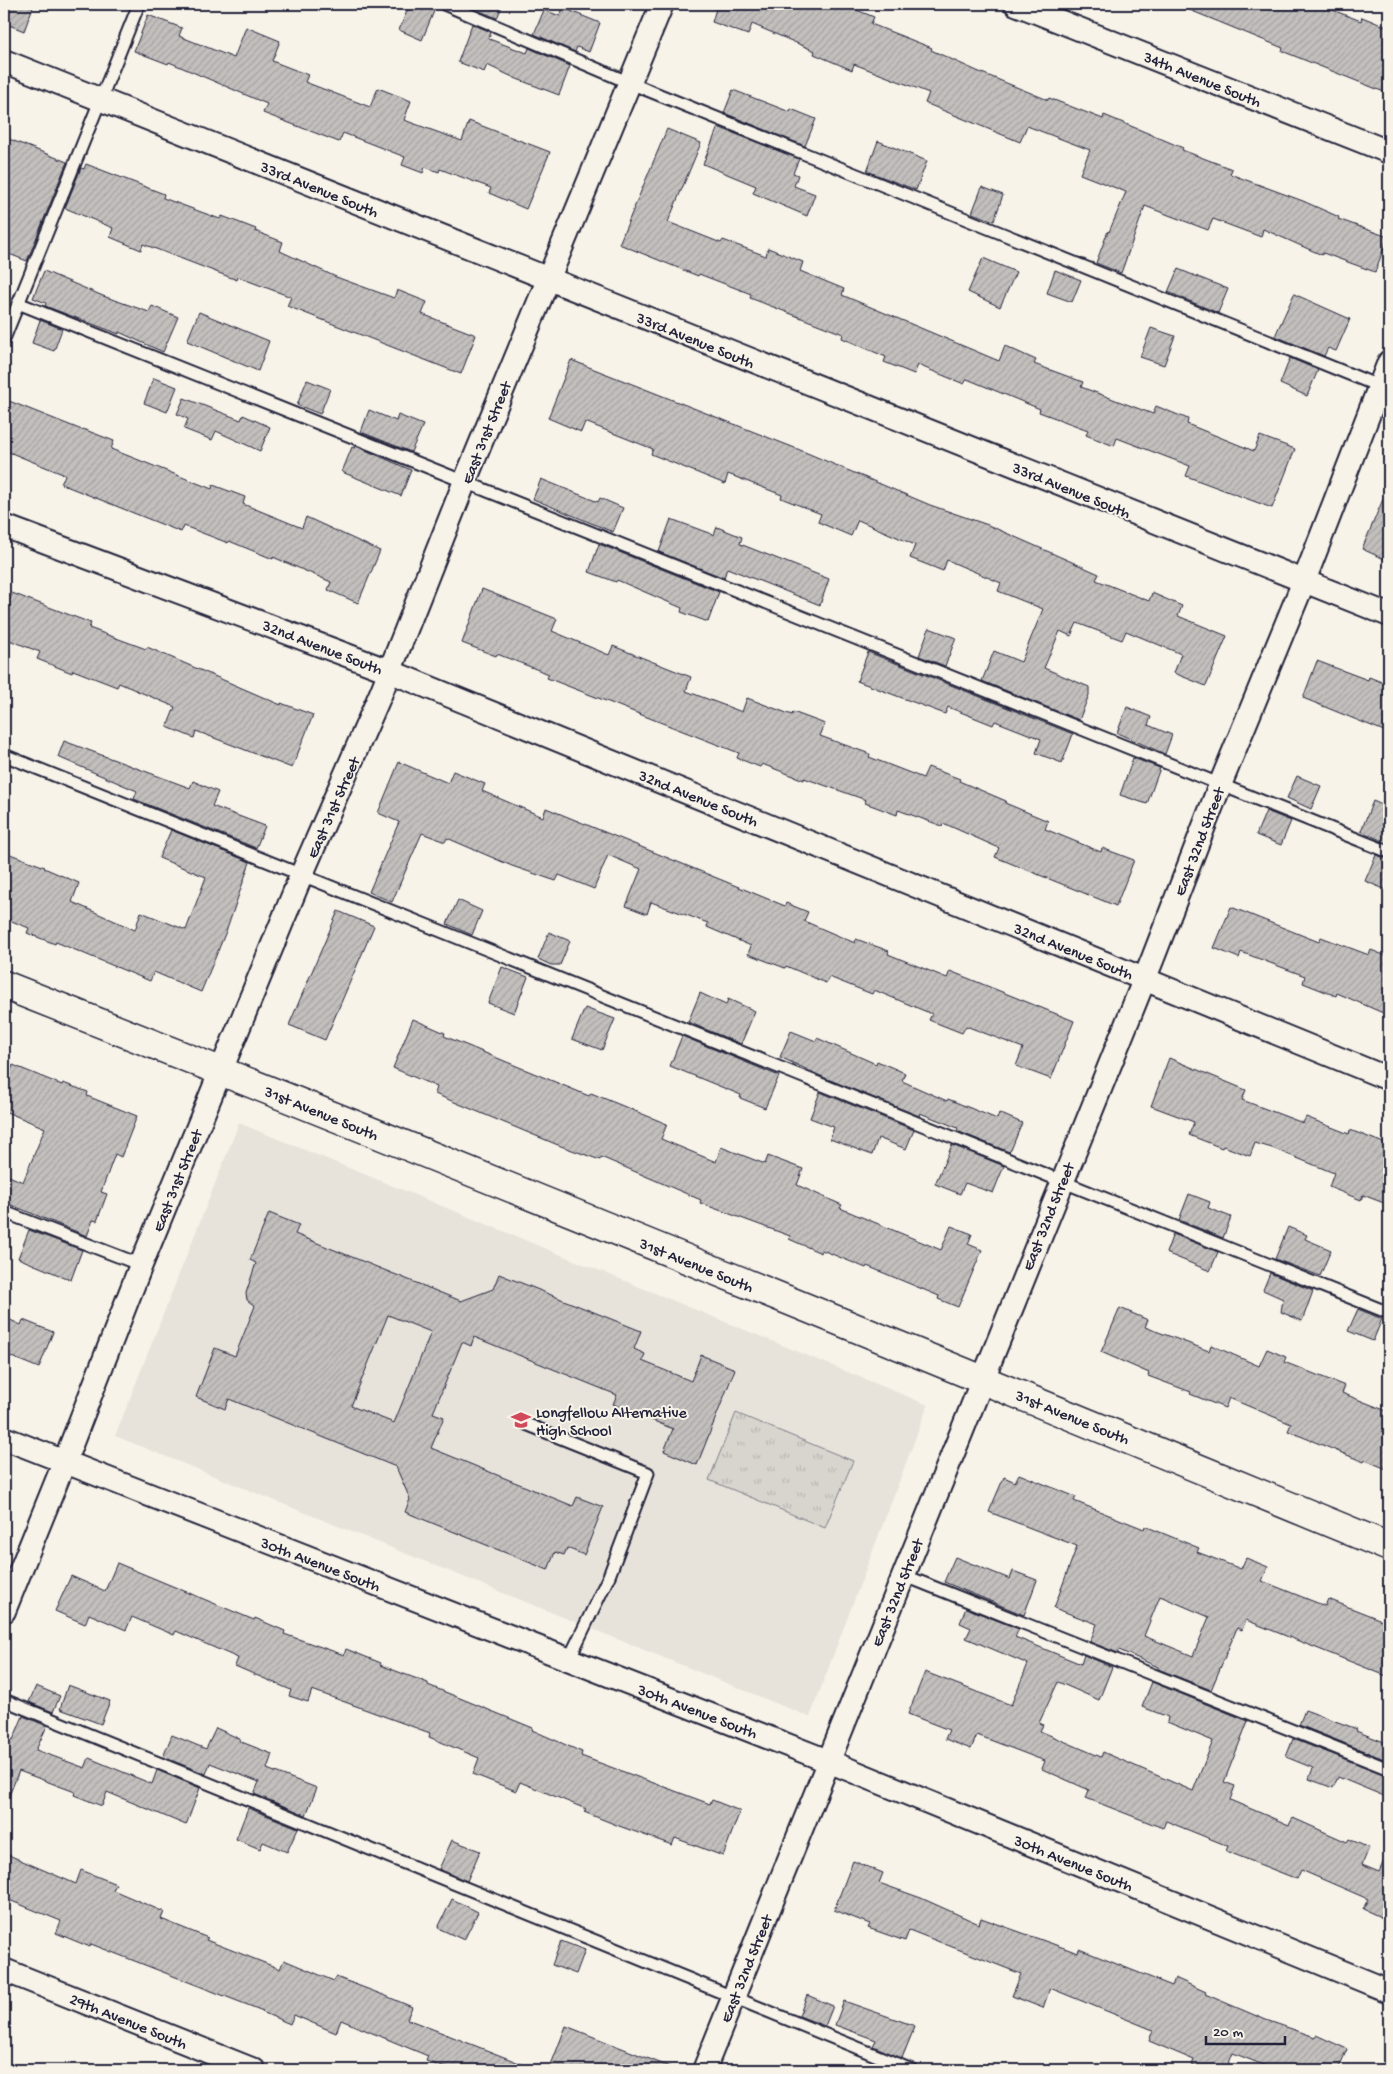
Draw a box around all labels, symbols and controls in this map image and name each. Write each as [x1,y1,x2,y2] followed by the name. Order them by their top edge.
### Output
[1139,49,1264,114] street label: 34th Avenue South
[256,159,381,224] street label: 33rd Avenue South
[632,310,757,375] street label: 33rd Avenue South
[459,378,518,487] street label: East 31st Street
[1008,460,1133,525] street label: 33rd Avenue South
[258,617,385,681] street label: 32nd Avenue South
[304,754,367,862] street label: East 31st Street
[634,767,761,833] street label: 32nd Avenue South
[1172,784,1231,899] street label: East 32nd Street
[1009,920,1136,986] street label: 32nd Avenue South
[260,1083,381,1147] street label: 31st Avenue South
[150,1126,209,1235] street label: East 31st Street
[1020,1159,1081,1274] street label: East 32nd Street
[635,1235,756,1299] street label: 31st Avenue South
[1011,1387,1132,1451] street label: 31st Avenue South
[536,1405,688,1442] place label: Longfellow Alternative High School
[510,1409,532,1431] school or university icon: Longfellow Alternative High School
[256,1534,383,1598] street label: 30th Avenue South
[869,1535,930,1650] street label: East 32nd Street
[633,1681,760,1745] street label: 30th Avenue South
[1010,1832,1135,1898] street label: 30th Avenue South
[718,1911,779,2026] street label: East 32nd Street
[66,1991,190,2056] street label: 29th Avenue South
[1206,2014,1284,2046] scale bar
[1213,2024,1243,2042] text: 20 m

